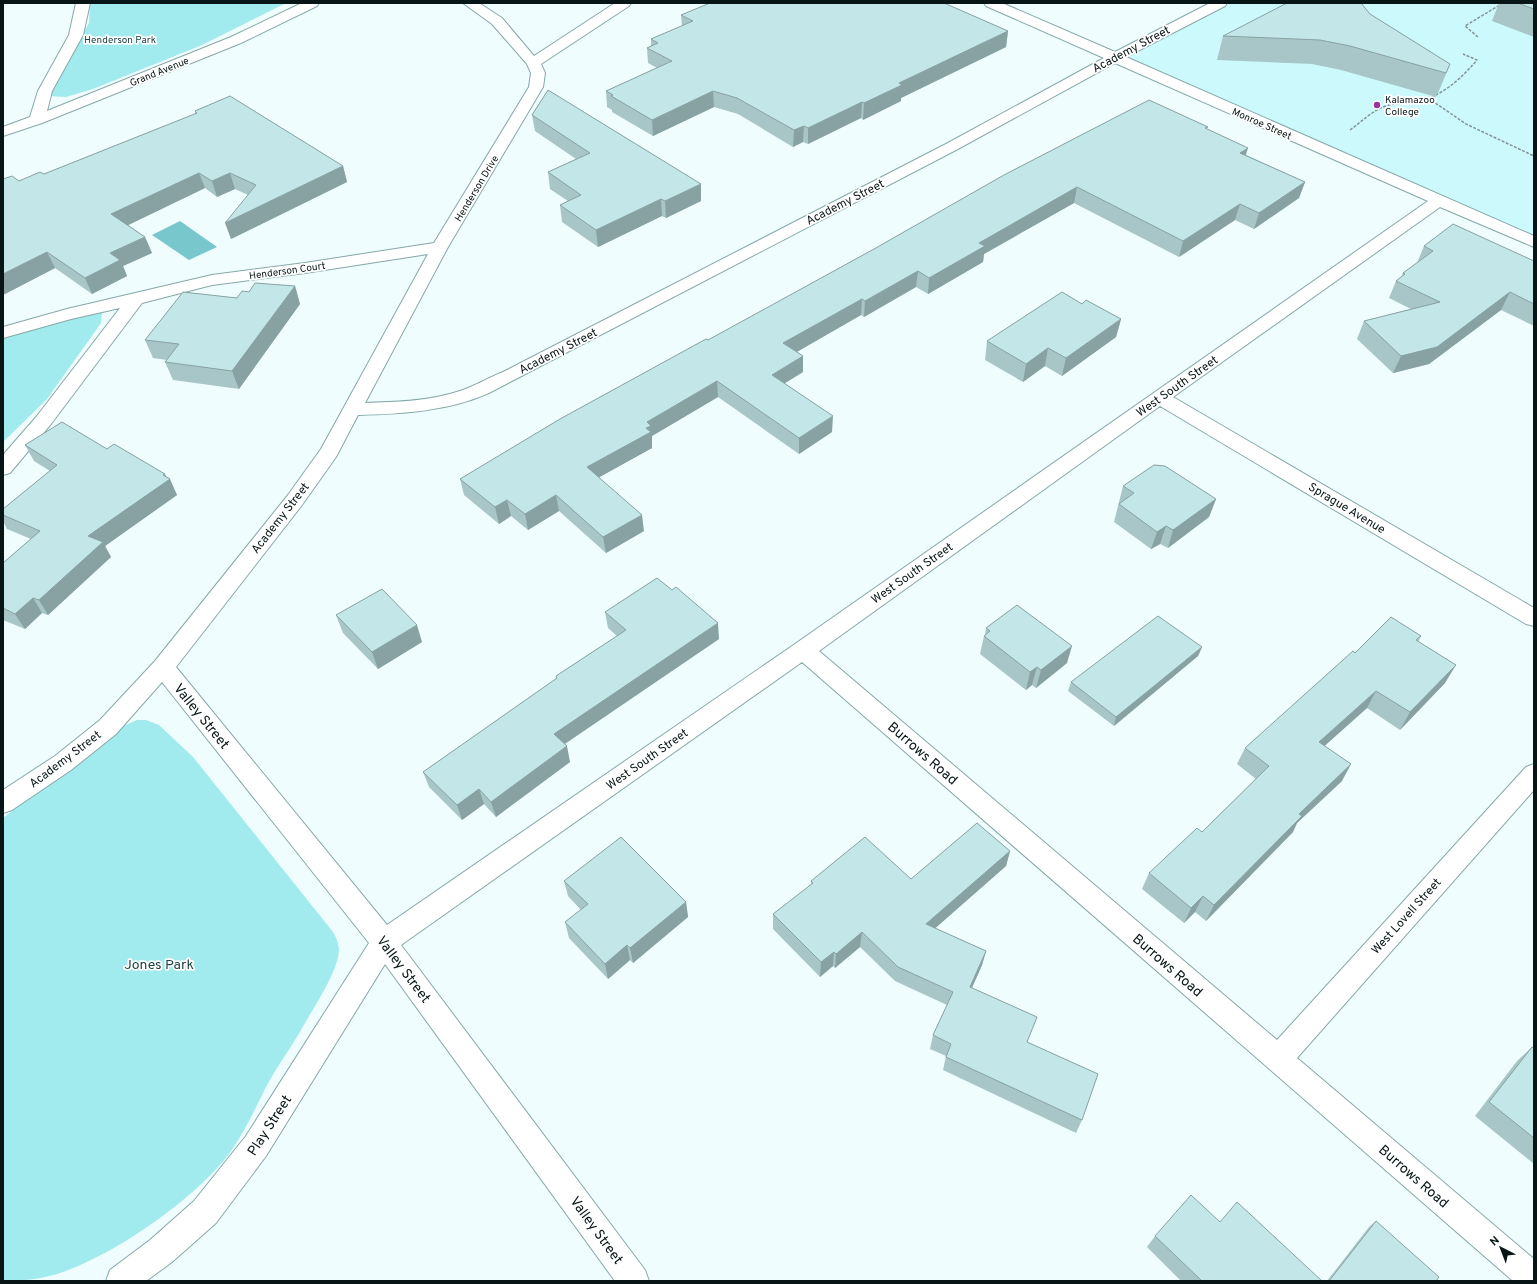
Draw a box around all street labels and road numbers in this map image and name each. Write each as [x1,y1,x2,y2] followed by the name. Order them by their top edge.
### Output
[1090,23,1173,77] street label: Academy Street
[128,55,191,90] street label: Grand Avenue
[1230,105,1293,143] street label: Monroe Street
[452,153,502,224] street label: Henderson Drive
[803,176,887,230] street label: Academy Street
[248,260,326,283] street label: Henderson Court
[516,325,600,379] street label: Academy Street
[1134,353,1222,421] street label: West South Street
[248,480,314,557] street label: Academy Street
[1305,480,1388,538] street label: Sprague Avenue
[869,540,957,608] street label: West South Street
[169,681,232,753] street label: Valley Street
[883,719,961,789] street label: Burrows Road
[604,726,692,794] street label: West South Street
[26,728,105,792] street label: Academy Street
[1368,875,1445,958] street label: West Lovell Street
[1128,931,1206,1001] street label: Burrows Road
[372,933,433,1007] street label: Valley Street
[244,1092,296,1159] street label: Play Street
[1374,1142,1452,1212] street label: Burrows Road
[566,1194,626,1268] street label: Valley Street

